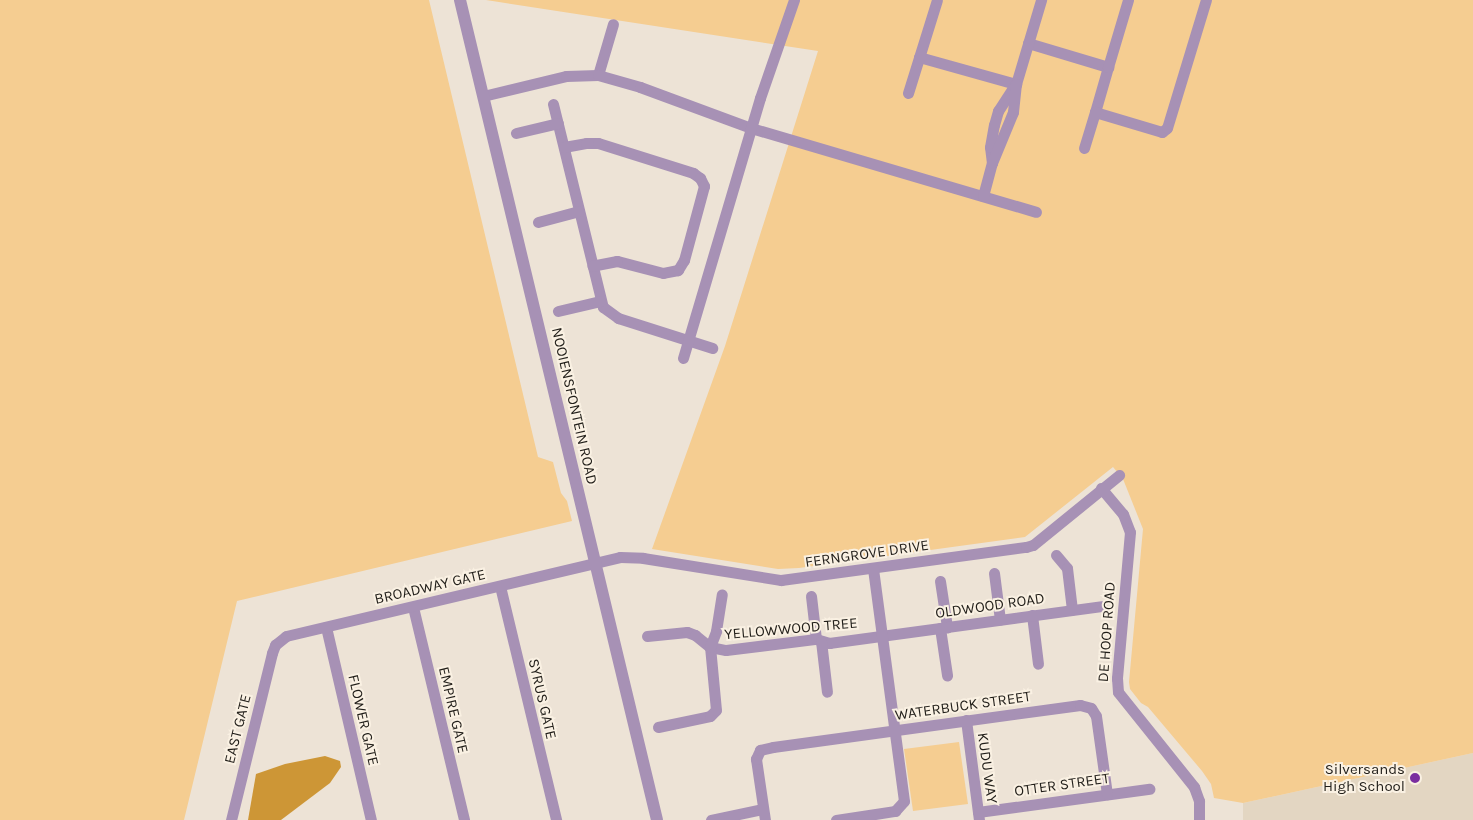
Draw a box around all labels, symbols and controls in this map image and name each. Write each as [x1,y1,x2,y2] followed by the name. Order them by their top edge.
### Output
[547,326,601,486] street label: NOOIENSFONTEIN ROAD
[804,536,930,572] street label: FERNGROVE DRIVE
[373,565,487,609] street label: BROADWAY GATE
[1095,581,1119,683] street label: DE HOOP ROAD
[934,589,1046,623] street label: OLDWOOD ROAD
[724,614,858,644] street label: YELLOWWOOD TREE
[524,657,560,741] street label: SYRUS GATE
[434,665,472,755] street label: EMPIRE GATE
[344,673,382,767] street label: FLOWER GATE
[894,688,1032,724] street label: WATERBUCK STREET
[221,692,255,766] street label: EAST GATE
[973,731,1001,805] street label: KUDU WAY
[1323,760,1405,795] place label: Silversands High School
[1013,769,1111,801] street label: OTTER STREET
[1409,772,1421,784] marker: Silversands High School

